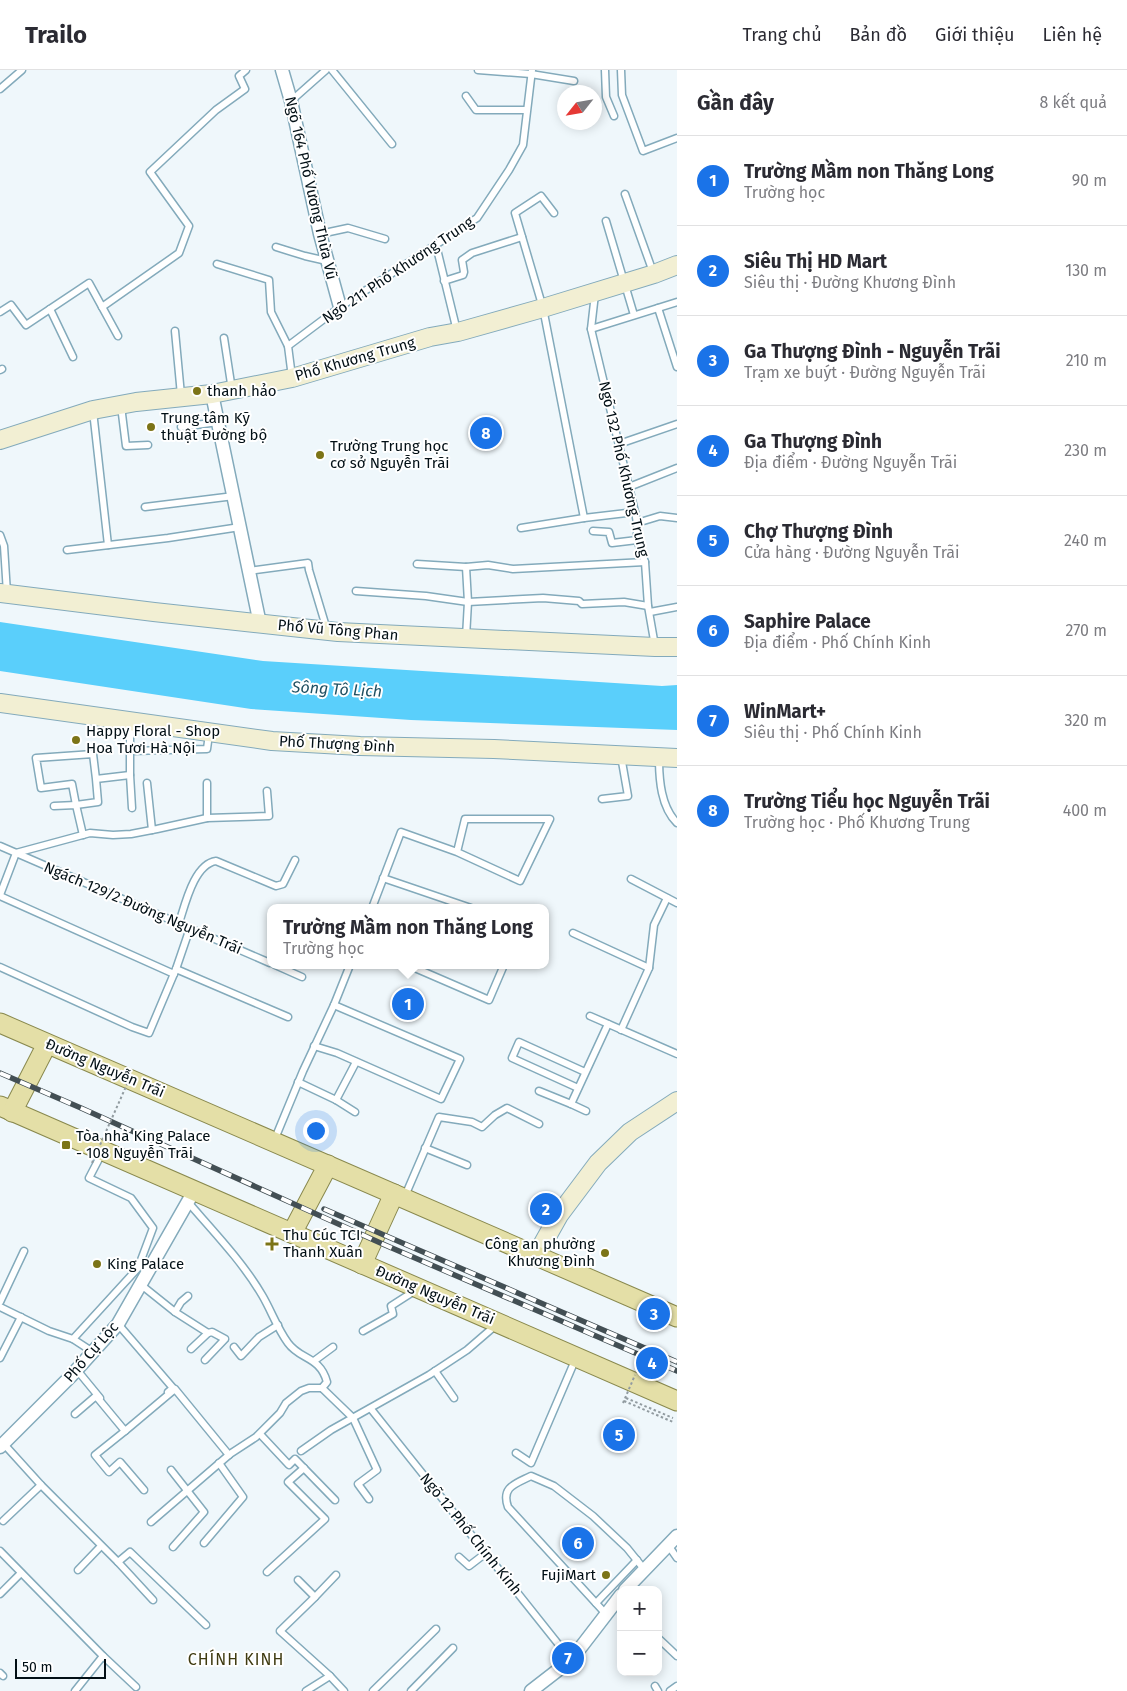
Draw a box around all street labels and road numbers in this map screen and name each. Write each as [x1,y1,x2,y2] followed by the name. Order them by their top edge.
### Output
[281,95,341,281] street label: Ngõ 164 Phố Vương Thừa Vũ
[319,213,477,327] street label: Ngõ 211 Phố Khương Trung
[293,333,417,385] street label: Phố Khương Trung
[595,379,653,559] street label: Ngõ 132 Phố Khương Trung
[277,616,399,644] street label: Phố Vũ Tông Phan
[278,732,396,756] street label: Phố Thượng Đình
[41,858,245,958] street label: Ngách 129/2 Đường Nguyễn Trãi
[43,1035,167,1101] street label: Đường Nguyễn Trãi
[373,1262,497,1328] street label: Đường Nguyễn Trãi
[60,1318,122,1386] street label: Phố Cự Lộc
[416,1469,526,1599] street label: Ngõ 12 Phố Chính Kinh

